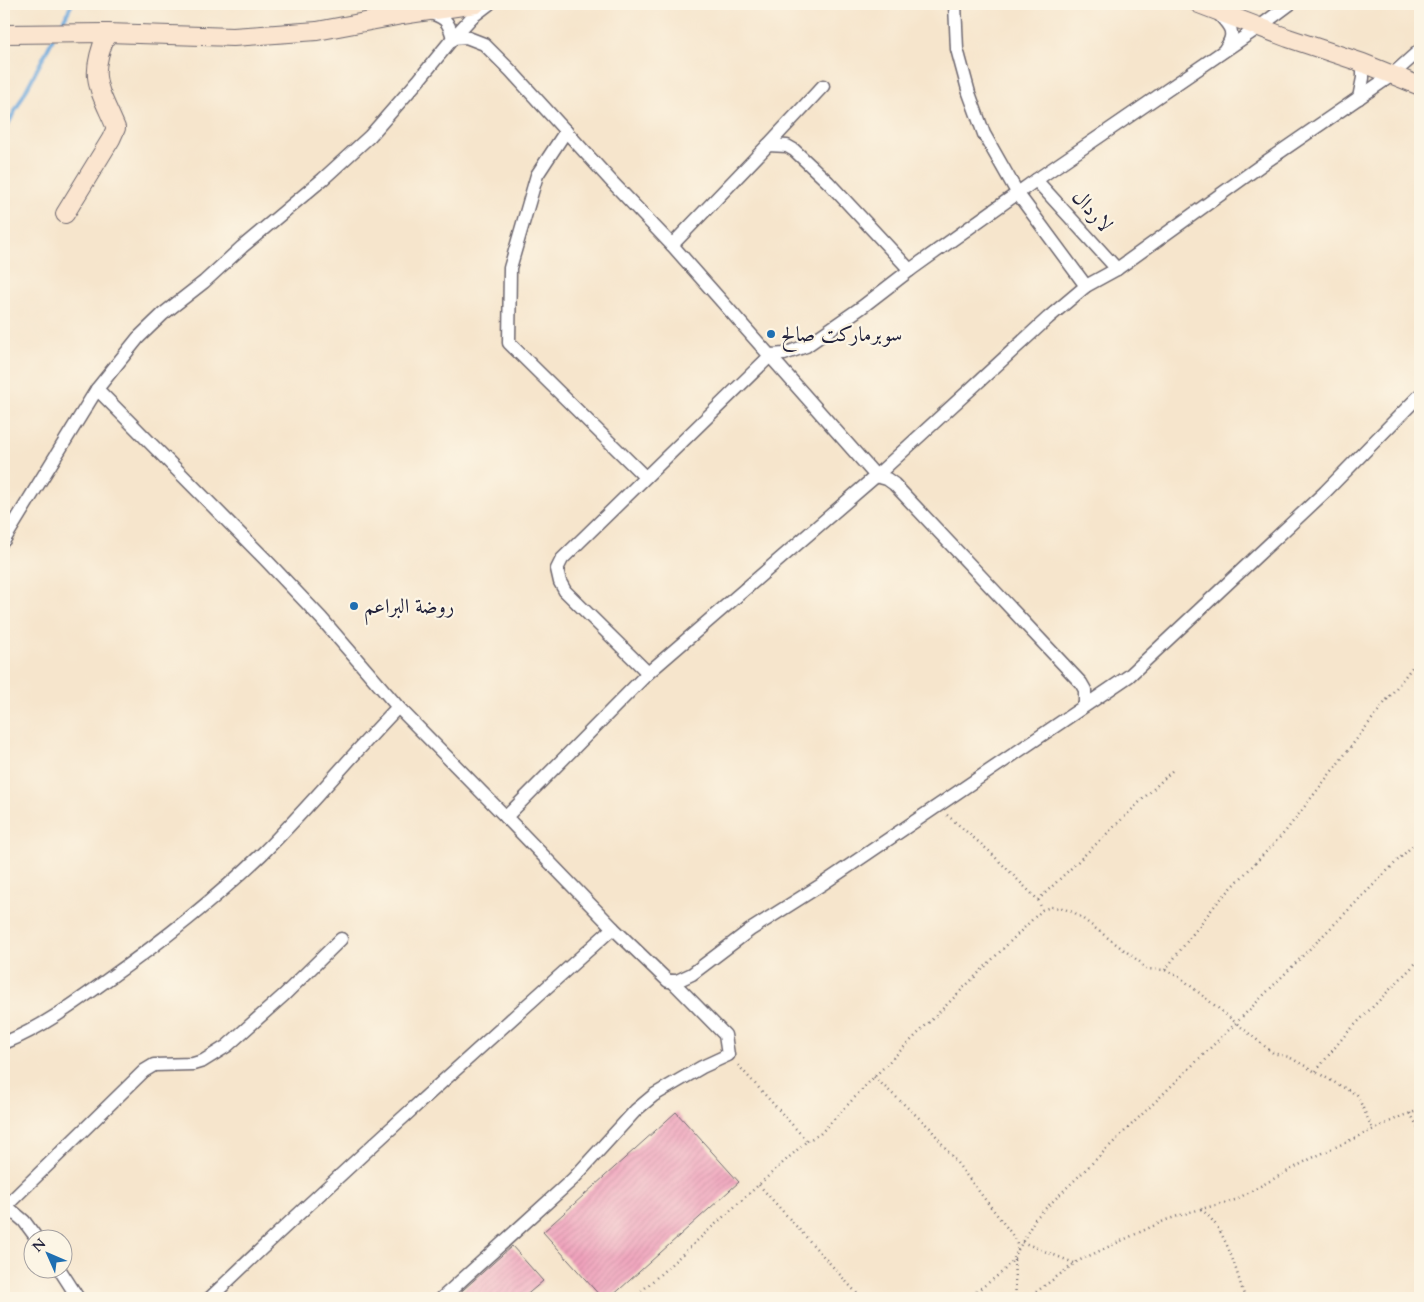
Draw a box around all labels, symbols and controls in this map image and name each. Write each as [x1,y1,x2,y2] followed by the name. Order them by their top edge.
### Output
[1065,183,1119,239] street label: لاردال
[781,320,902,352] place label: سوبرماركت صالح
[765,328,777,340] marker: سوبرماركت صالح
[364,592,454,626] place label: روضة البراعم
[348,600,360,612] marker: روضة البراعم
[22,1230,72,1280] north arrow
[28,1234,50,1256] text: N

